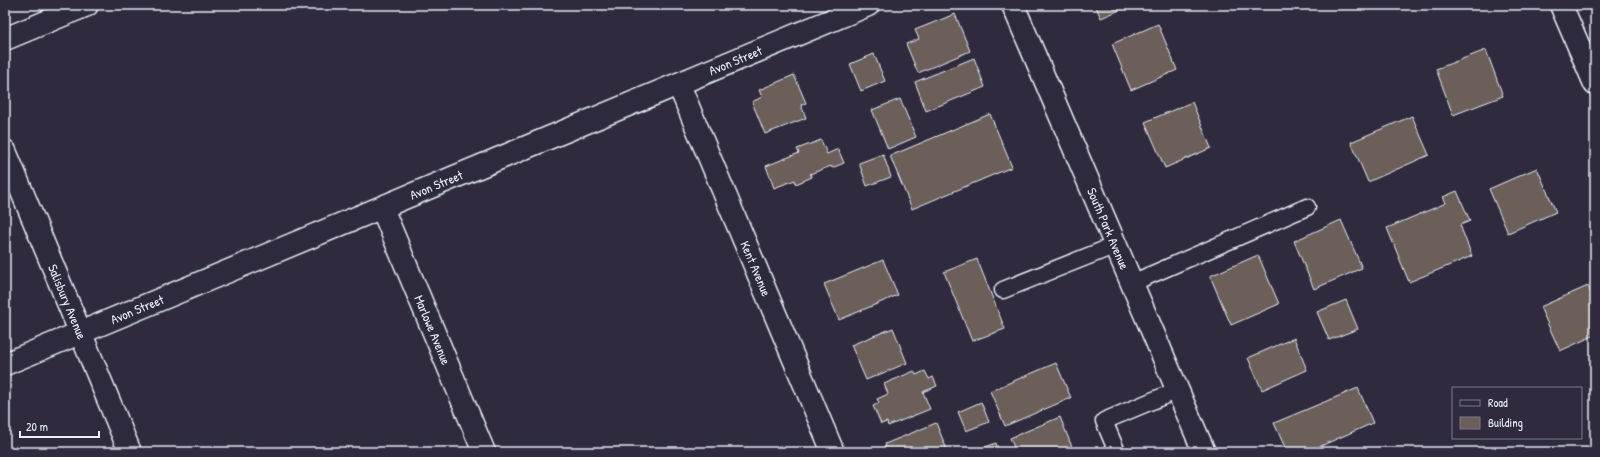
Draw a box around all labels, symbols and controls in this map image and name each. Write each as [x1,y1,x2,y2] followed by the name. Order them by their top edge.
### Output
[706,41,765,79] street label: Avon Street
[407,165,466,204] street label: Avon Street
[1083,185,1134,272] street label: South Park Avenue
[736,238,776,299] street label: Kent Avenue
[44,261,91,342] street label: Salisbury Avenue
[108,290,167,328] street label: Avon Street
[410,292,455,367] street label: Marlowe Avenue
[1452,387,1582,439] legend
[1488,394,1508,411] text: Road
[20,413,99,439] scale bar
[1488,414,1523,431] text: Building
[26,418,48,435] text: 20 m

